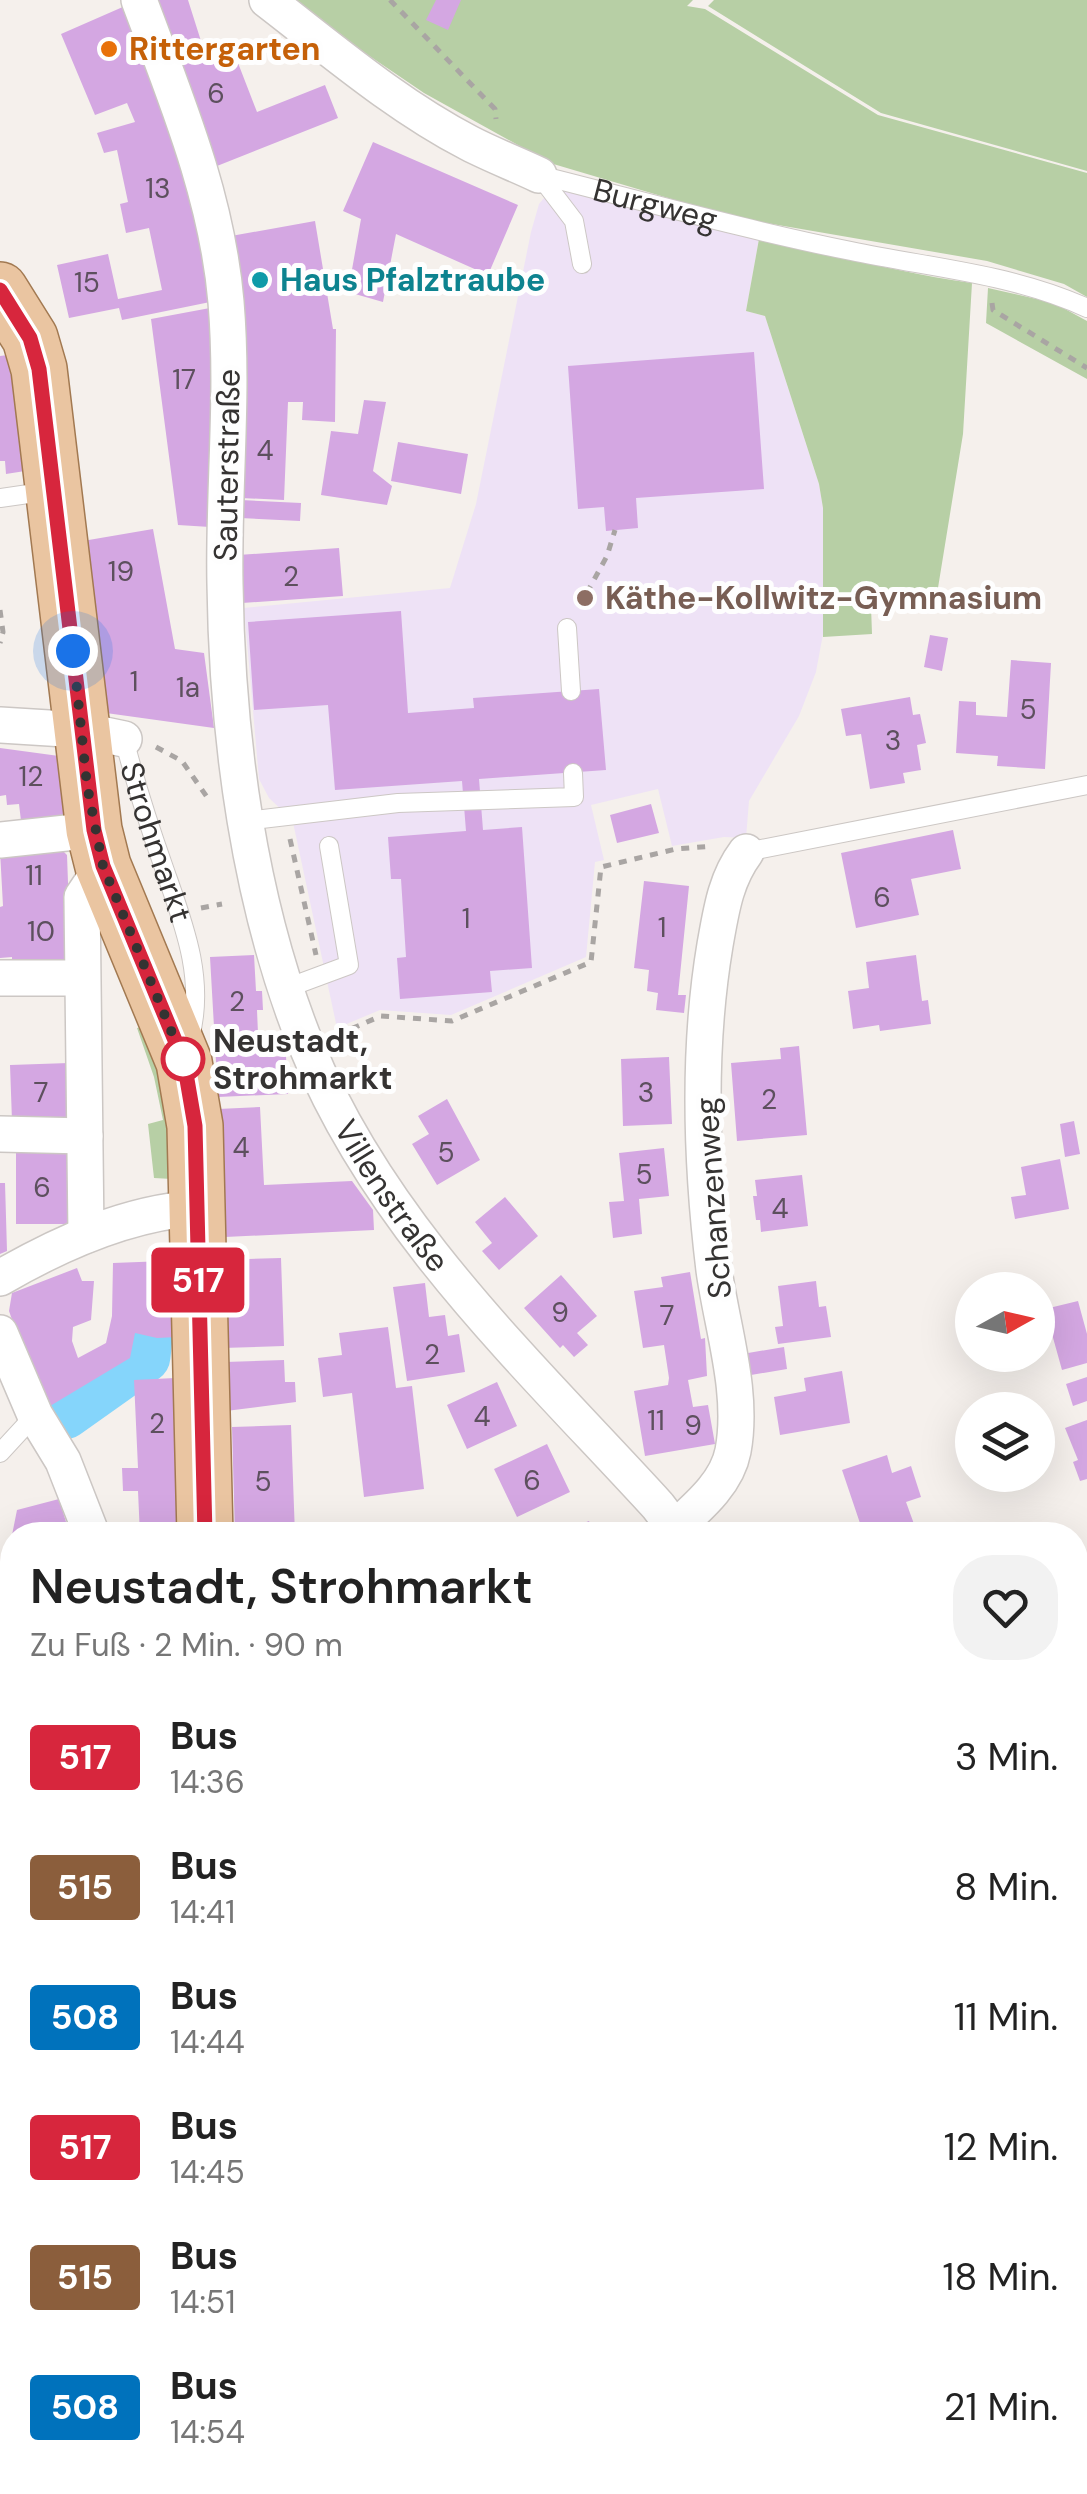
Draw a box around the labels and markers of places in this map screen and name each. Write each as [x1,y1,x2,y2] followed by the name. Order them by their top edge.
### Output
[129,28,321,70] place label: Rittergarten
[98,38,120,60] marker: Rittergarten
[280,259,545,301] place label: Haus Pfalztraube
[249,269,271,291] marker: Haus Pfalztraube
[605,577,1042,619] place label: Käthe-Kollwitz-Gymnasium
[574,587,596,609] marker: Käthe-Kollwitz-Gymnasium
[213,1020,393,1099] place label: Neustadt, Strohmarkt
[162,1038,204,1080] marker: Neustadt, Strohmarkt

